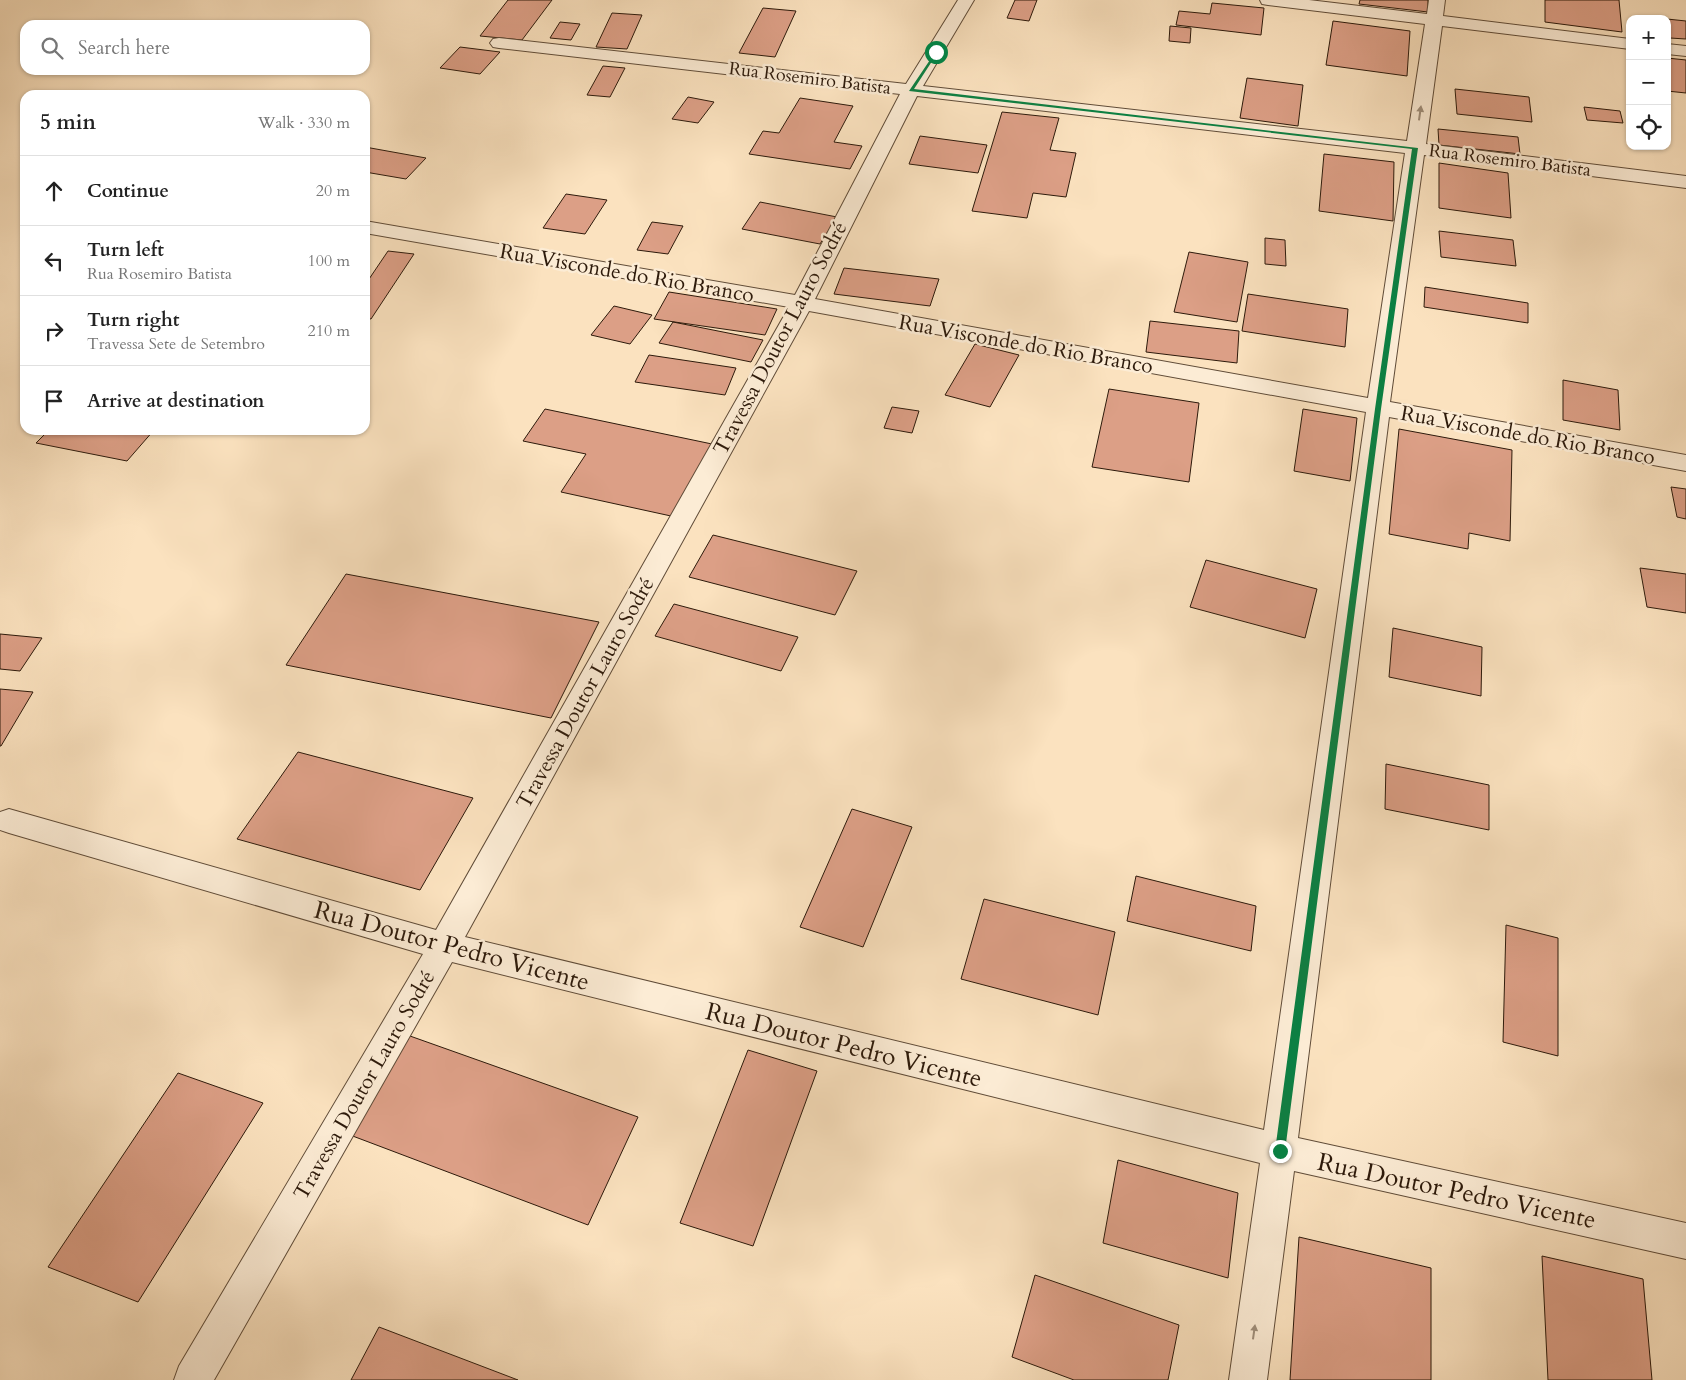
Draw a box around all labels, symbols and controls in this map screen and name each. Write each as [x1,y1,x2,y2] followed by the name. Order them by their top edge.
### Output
[1626,15,1671,150] map controls
[1626,15,1671,60] button: +
[20,20,370,75] search box
[38,34,66,62] icon: search
[78,35,170,61] text: Search here
[925,41,948,64] route start
[728,56,893,101] street label: Rua Rosemiro Batista
[1626,60,1671,105] button: −
[1416,105,1424,121] one-way arrow
[1626,105,1671,150] button: locate
[40,108,96,137] text: 5 min
[258,112,350,134] text: Walk · 330 m
[1428,138,1593,183] street label: Rua Rosemiro Batista
[40,177,68,205] icon: ahead
[87,178,169,204] text: Continue
[316,180,350,202] text: 20 m
[706,216,854,460] street label: Travessa Doutor Lauro Sodré
[87,237,164,263] text: Turn left
[497,237,756,310] street label: Rua Visconde do Rio Branco
[40,247,68,275] icon: left
[308,250,350,272] text: 100 m
[87,263,232,285] text: Rua Rosemiro Batista
[87,307,179,333] text: Turn right
[896,308,1155,381] street label: Rua Visconde do Rio Branco
[40,317,68,345] icon: right
[308,320,350,342] text: 210 m
[87,333,265,355] text: Travessa Sete de Setembro
[40,387,68,415] icon: arrive
[87,388,264,414] text: Arrive at destination
[1398,399,1657,472] street label: Rua Visconde do Rio Branco
[510,572,661,814] street label: Travessa Doutor Lauro Sodré
[310,893,593,999] street label: Rua Doutor Pedro Vicente
[287,965,442,1205] street label: Travessa Doutor Lauro Sodré
[702,994,986,1096] street label: Rua Doutor Pedro Vicente
[1269,1140,1292,1163] route end
[1314,1145,1599,1237] street label: Rua Doutor Pedro Vicente
[1251,1323,1259,1339] one-way arrow

